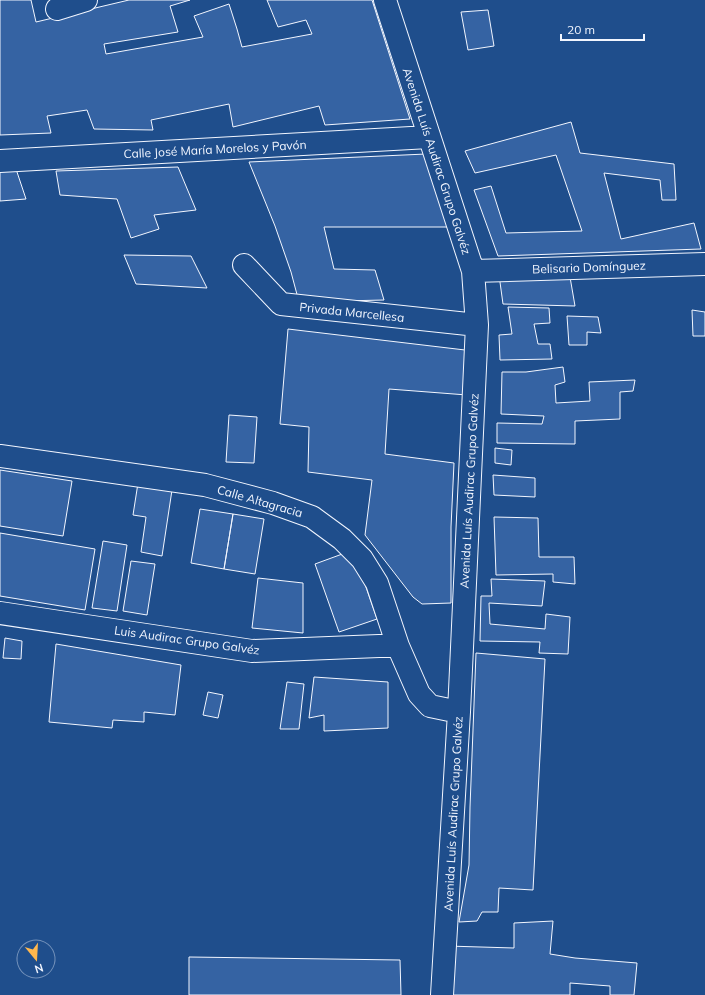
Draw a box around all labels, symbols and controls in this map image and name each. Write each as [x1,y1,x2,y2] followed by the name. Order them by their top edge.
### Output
[561,16,644,42] scale bar
[567,22,595,37] text: 20 m
[400,66,474,256] street label: Avenida Luís Audirac Grupo Galvéz
[123,137,307,161] street label: Calle José María Morelos y Pavón
[532,258,646,276] street label: Belisario Domínguez
[299,299,405,325] street label: Privada Marcellesa
[456,393,482,589] street label: Avenida Luís Audirac Grupo Galvéz
[215,482,305,520] street label: Calle Altagracia
[113,622,261,658] street label: Luis Audirac Grupo Galvéz
[440,716,466,912] street label: Avenida Luís Audirac Grupo Galvéz
[16,939,56,979] north arrow
[33,961,45,976] text: N

